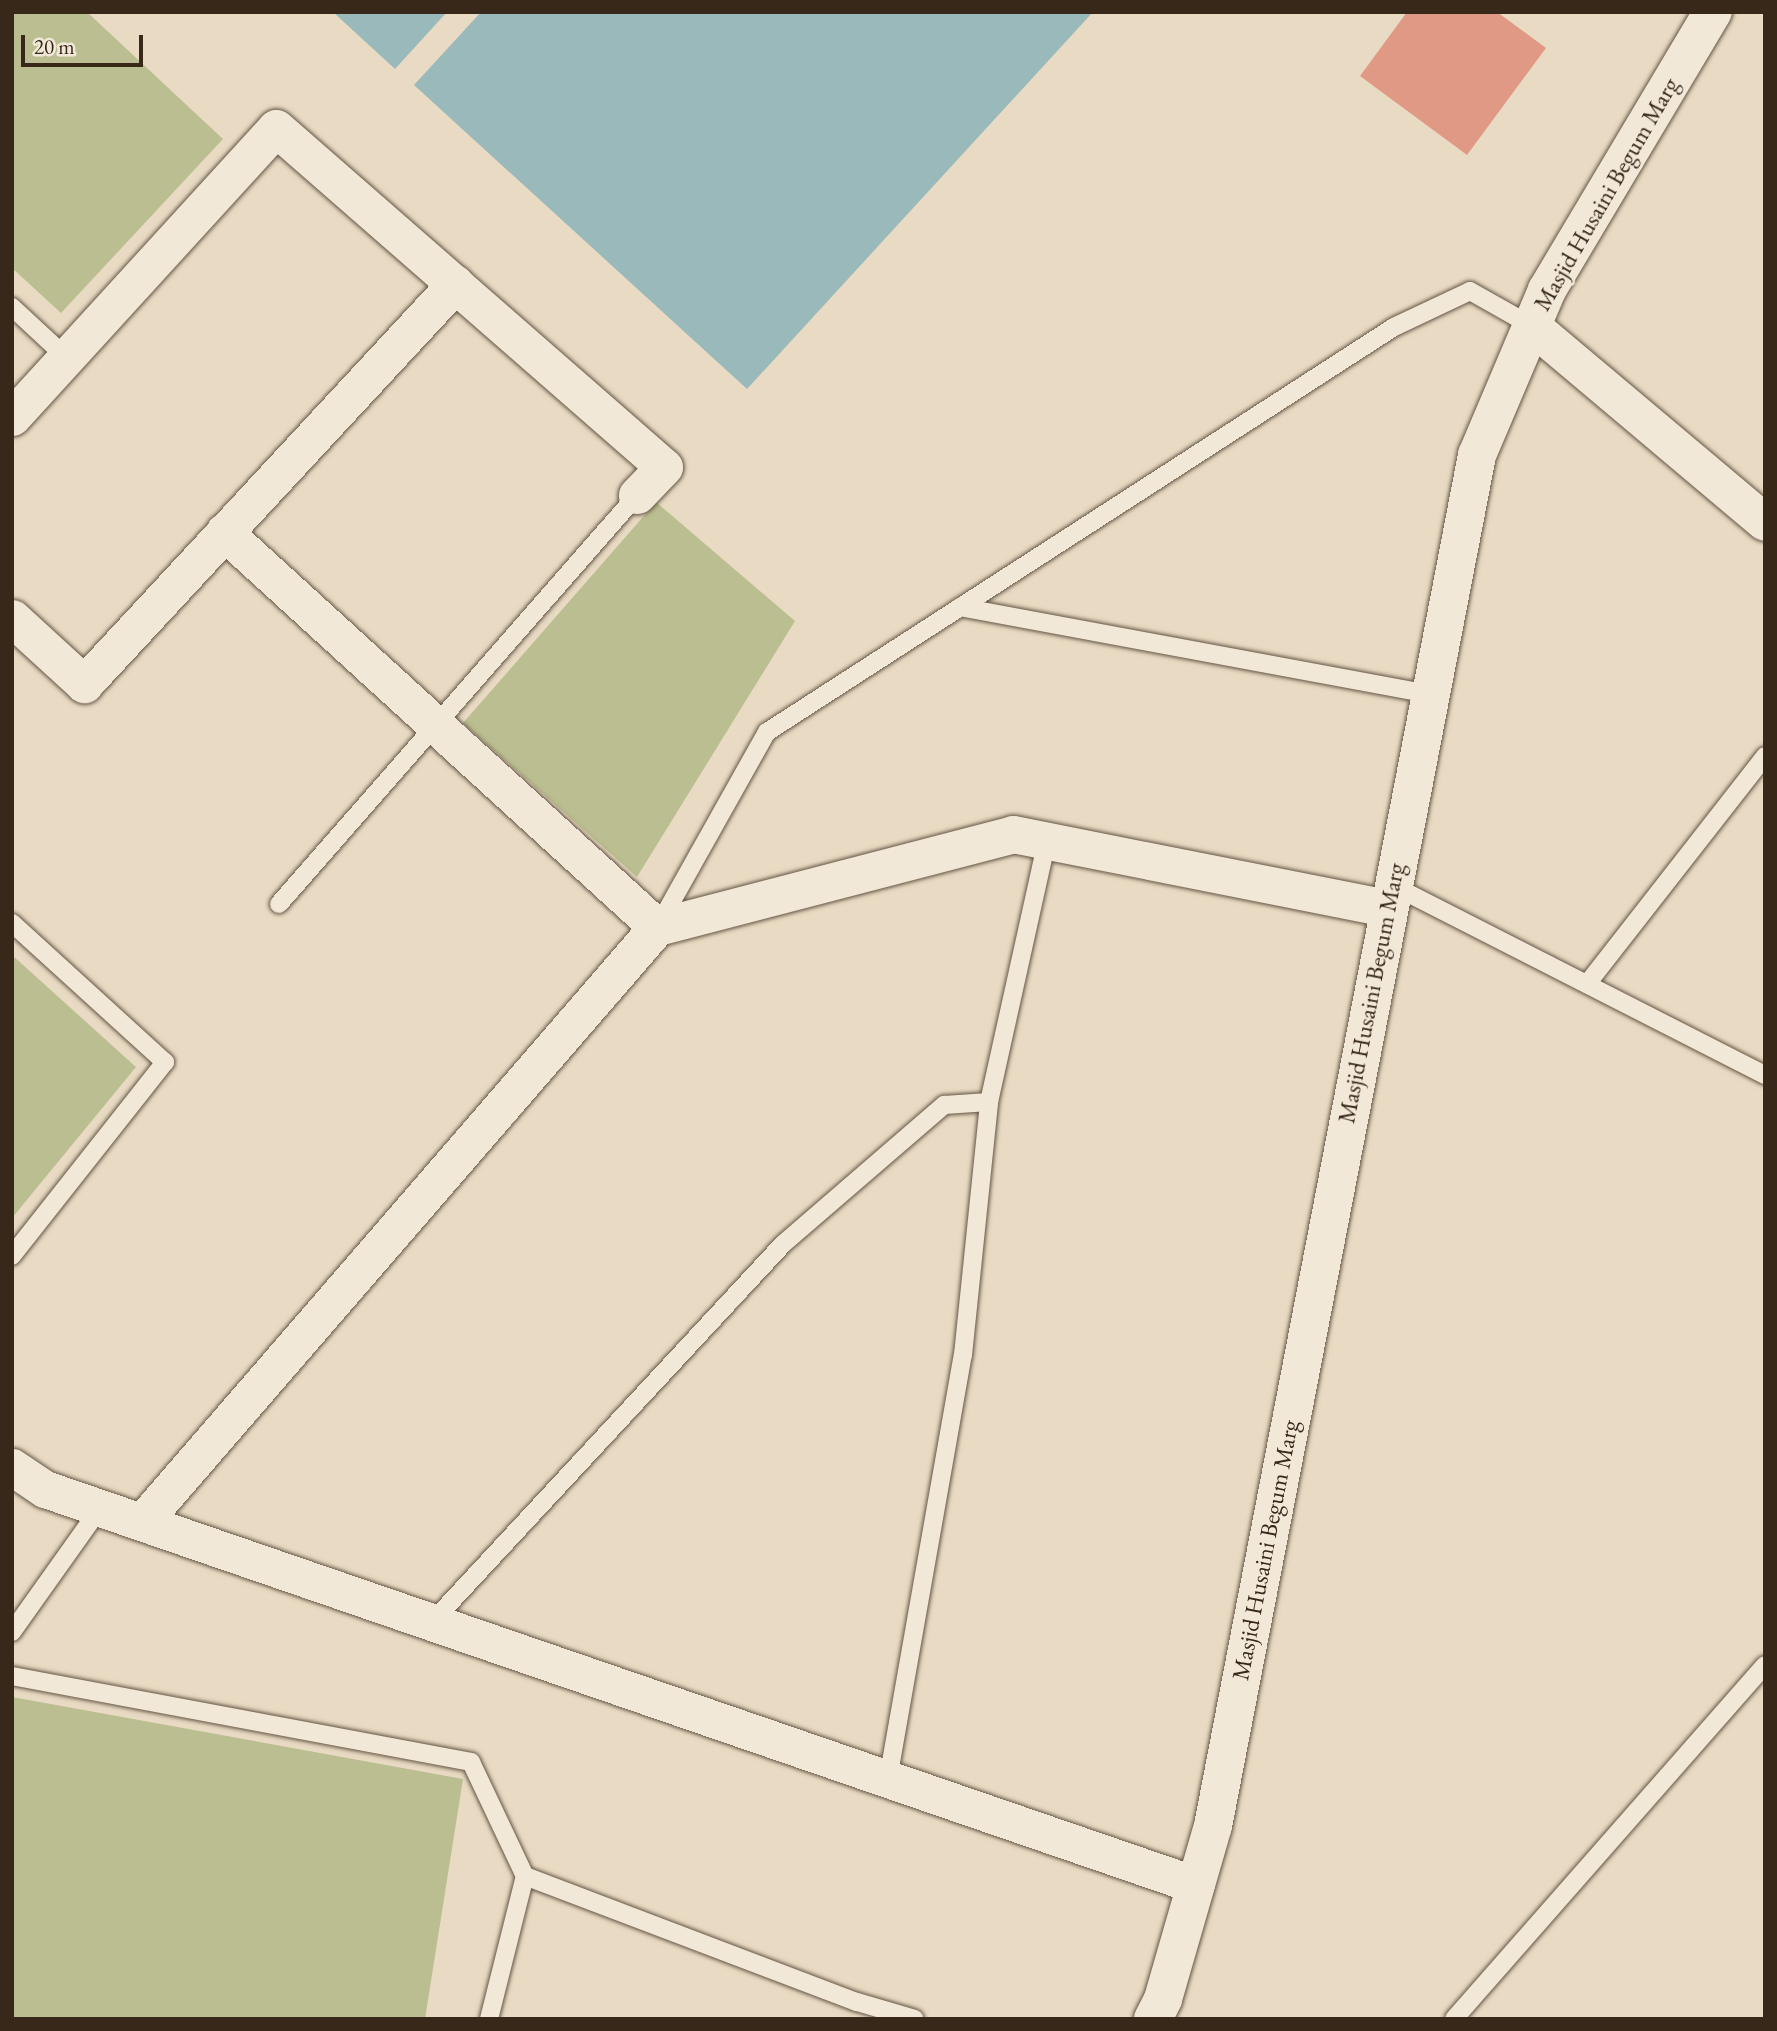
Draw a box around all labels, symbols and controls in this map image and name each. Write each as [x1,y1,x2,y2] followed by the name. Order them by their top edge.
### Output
[24,21,147,65] scale bar
[34,33,75,60] text: 20 m
[1527,72,1685,316] street label: Masjid Husaini Begum Marg
[1332,860,1410,1126] street label: Masjid Husaini Begum Marg
[1226,1417,1304,1683] street label: Masjid Husaini Begum Marg

